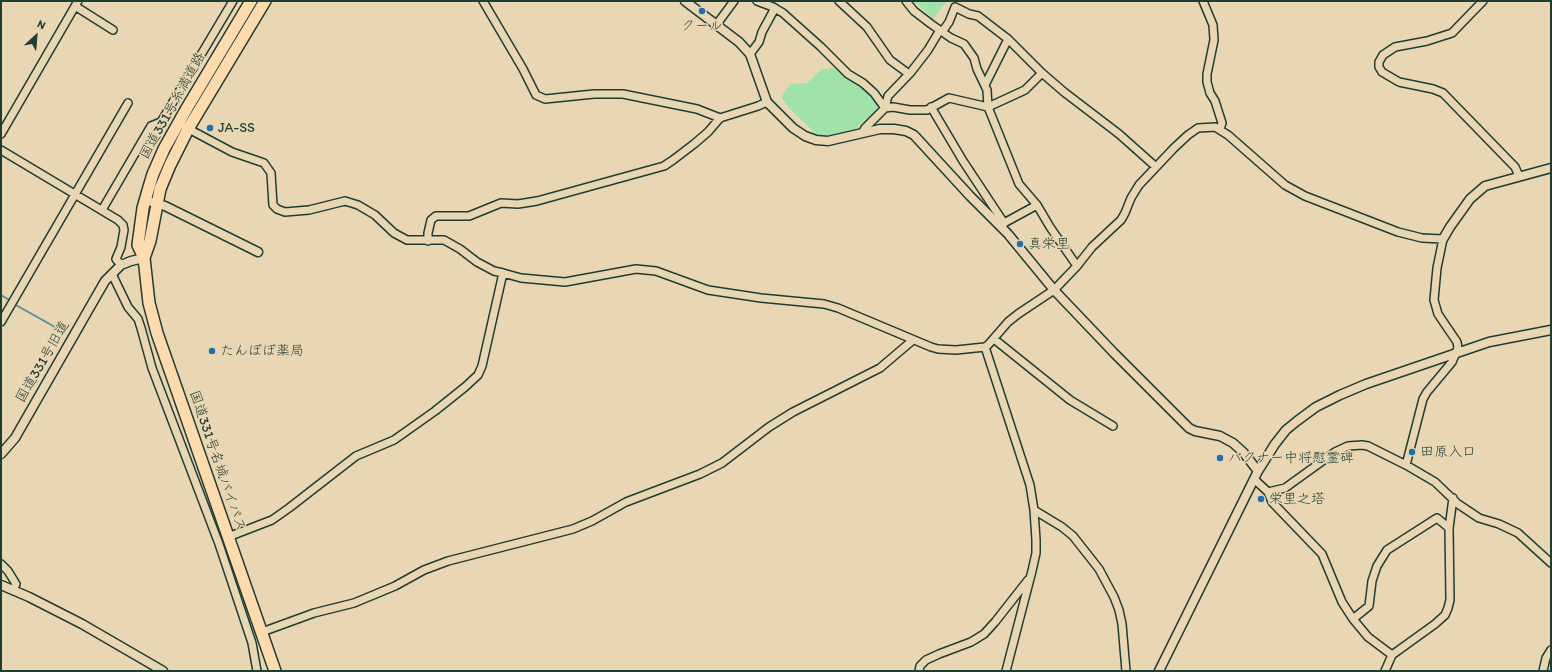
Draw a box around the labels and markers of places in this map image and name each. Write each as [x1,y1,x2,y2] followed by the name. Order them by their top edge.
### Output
[697,6,707,16] marker: クール
[681,18,723,34] place label: クール
[218,120,255,136] place label: JA-SS
[205,123,215,133] marker: JA-SS
[1028,236,1070,252] place label: 真栄里
[1015,239,1025,249] marker: 真栄里
[220,343,304,359] place label: たんぽぽ薬局
[207,346,217,356] marker: たんぽぽ薬局
[1420,444,1476,460] place label: 田原入口
[1407,447,1417,457] marker: 田原入口
[1228,450,1354,466] place label: バクナー中将慰霊碑
[1215,453,1225,463] marker: バクナー中将慰霊碑
[1269,491,1325,507] place label: 栄里之塔
[1256,494,1266,504] marker: 栄里之塔

